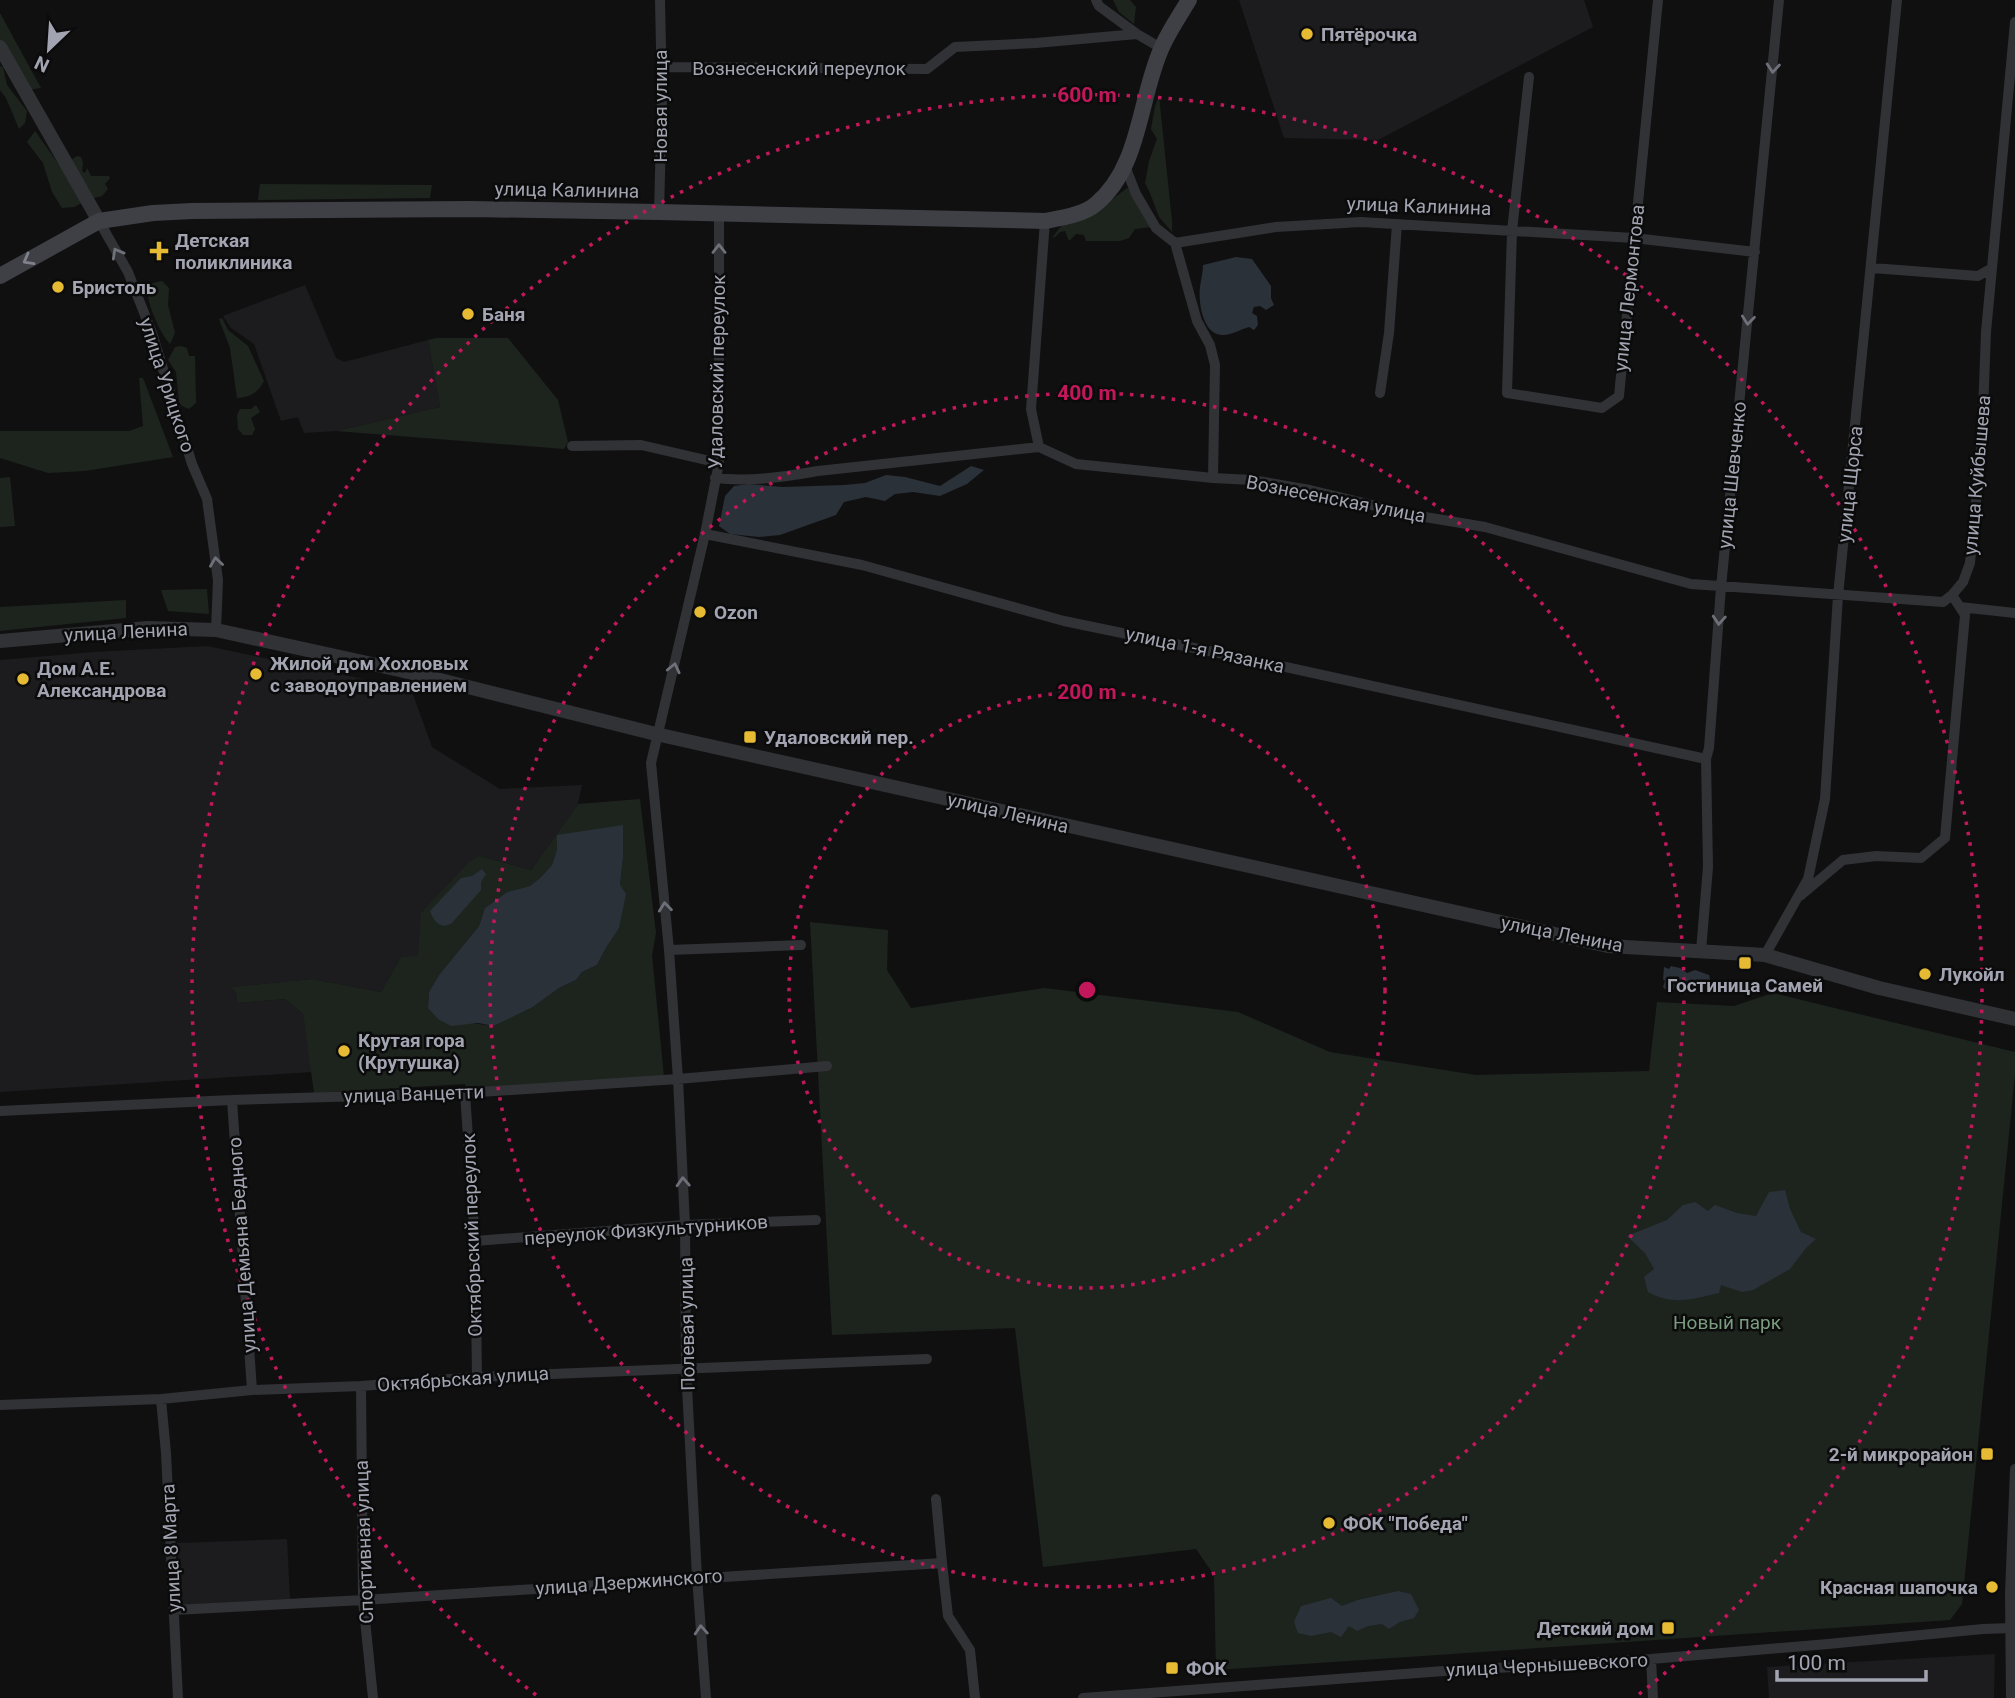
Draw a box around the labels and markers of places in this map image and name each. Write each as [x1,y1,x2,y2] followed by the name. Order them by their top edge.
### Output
[1321,23,1417,46] place label: Пятёрочка
[1299,26,1315,42] marker: Пятёрочка
[175,229,292,274] place label: Детская поликлиника
[149,241,169,261] marker: Детская поликлиника
[72,276,157,299] place label: Бристоль
[50,279,66,295] marker: Бристоль
[482,303,525,326] place label: Баня
[460,306,476,322] marker: Баня
[714,601,758,624] place label: Ozon
[692,604,708,620] marker: Ozon
[270,652,469,697] place label: Жилой дом Хохловых с заводоуправлением
[37,657,167,702] place label: Дом А.Е. Александрова
[248,666,264,682] marker: Жилой дом Хохловых с заводоуправлением
[15,671,31,687] marker: Дом А.Е. Александрова
[764,726,914,749] place label: Удаловский пер.
[742,729,758,745] marker: Удаловский пер.
[1737,955,1753,971] marker: Гостиница Самей
[1939,963,2005,986] place label: Лукойл
[1917,966,1933,982] marker: Лукойл
[1667,974,1823,997] place label: Гостиница Самей
[1075,978,1099,1002] centre of rings
[358,1029,465,1074] place label: Крутая гора (Крутушка)
[336,1043,352,1059] marker: Крутая гора (Крутушка)
[1829,1443,1973,1466] place label: 2-й микрорайон
[1979,1446,1995,1462] marker: 2-й микрорайон
[1343,1512,1468,1535] place label: ФОК "Победа"
[1321,1515,1337,1531] marker: ФОК "Победа"
[1820,1576,1978,1599] place label: Красная шапочка
[1984,1579,2000,1595] marker: Красная шапочка
[1537,1617,1654,1640] place label: Детский дом
[1660,1620,1676,1636] marker: Детский дом
[1186,1657,1228,1680] place label: ФОК
[1164,1660,1180,1676] marker: ФОК

